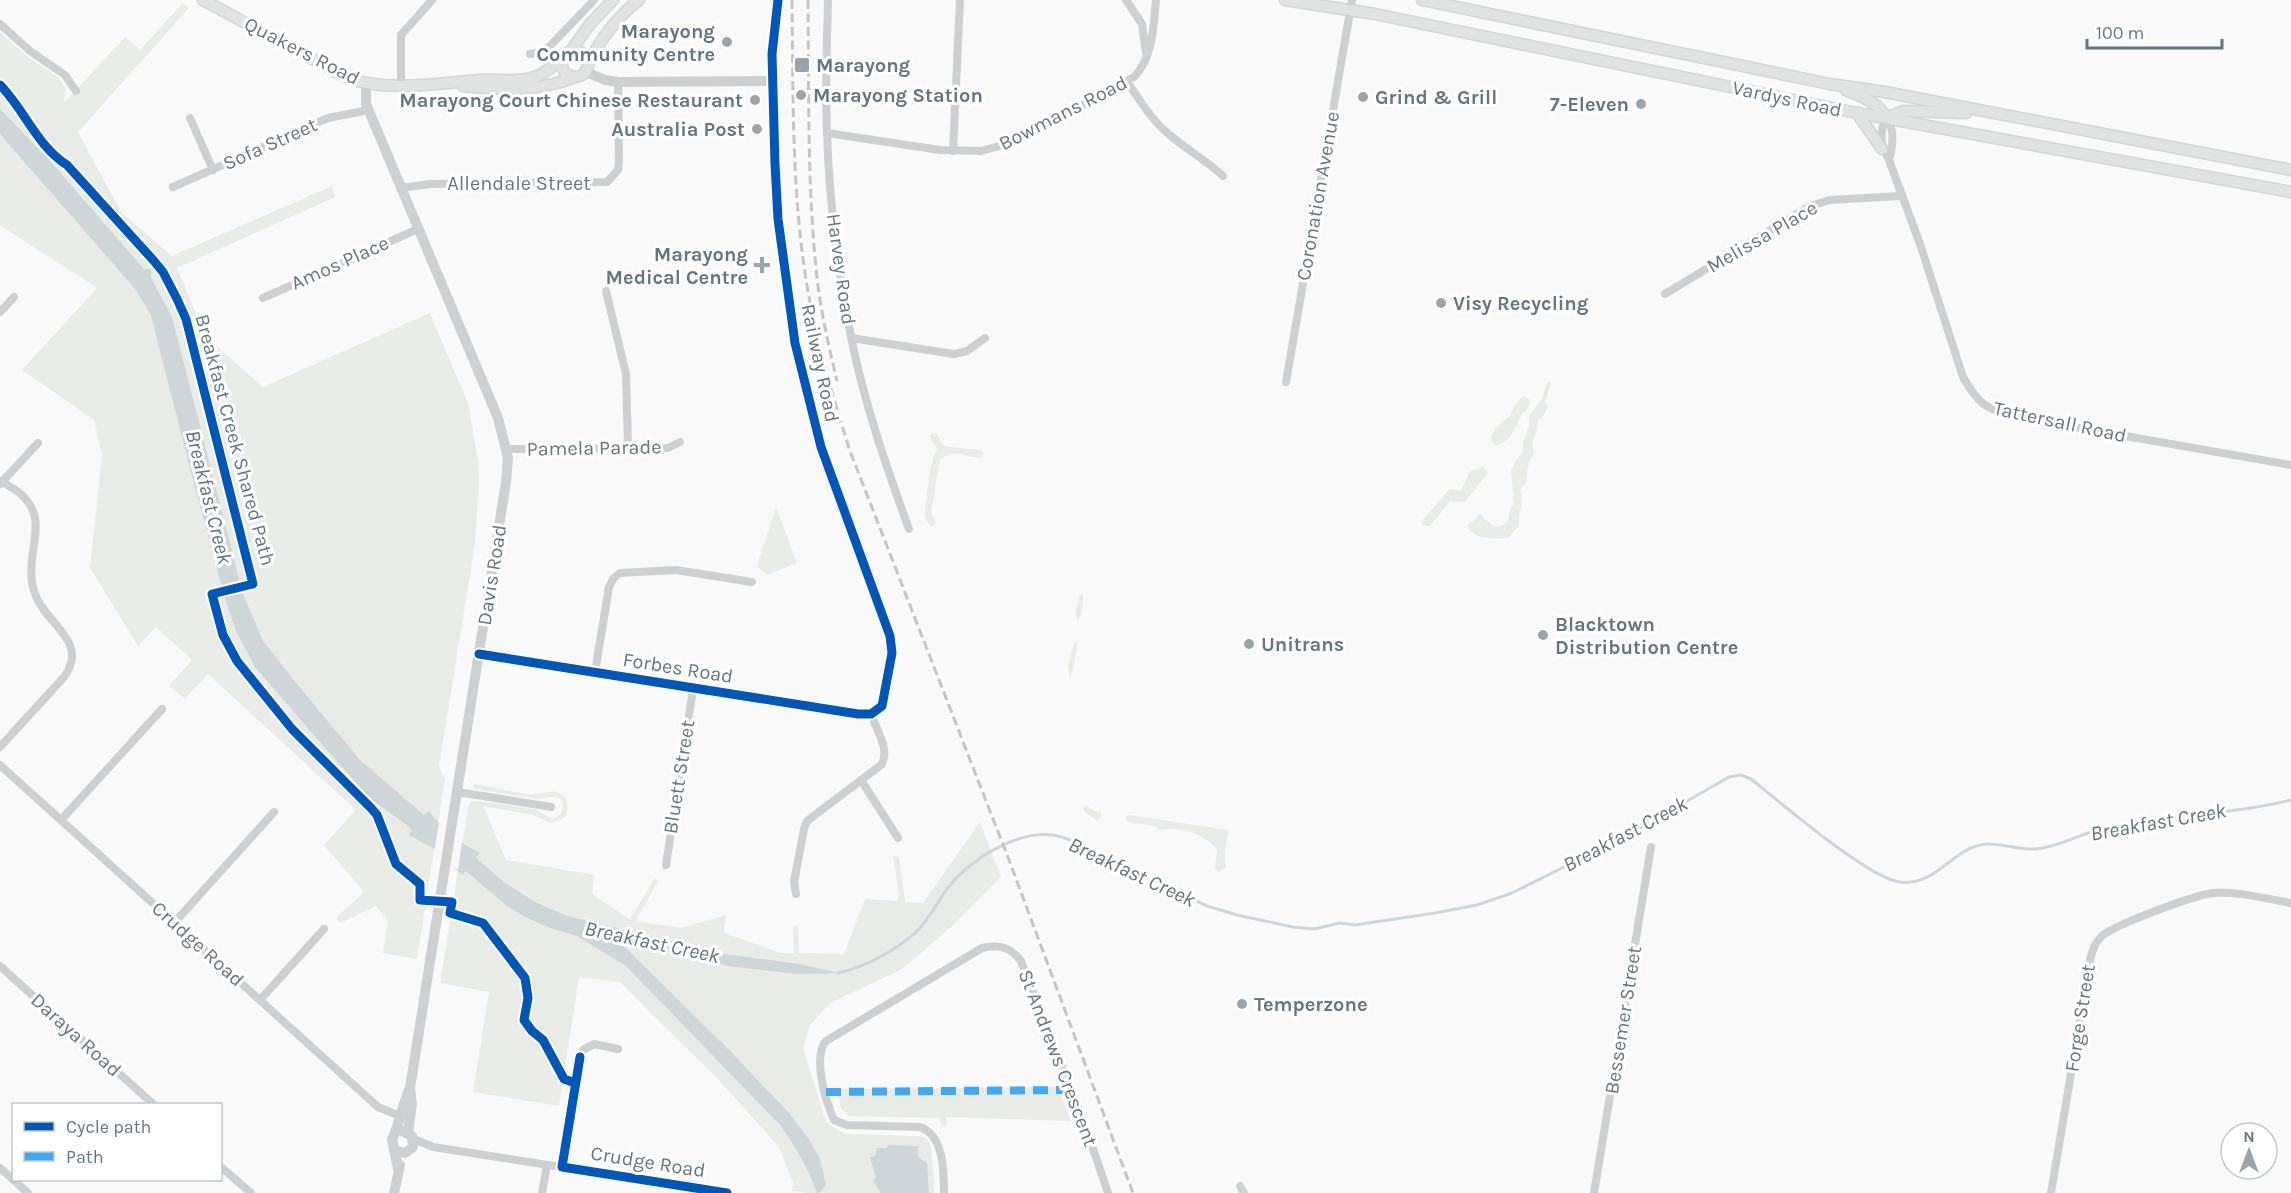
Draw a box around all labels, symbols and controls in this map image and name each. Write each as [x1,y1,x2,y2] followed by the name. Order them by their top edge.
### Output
[241,12,363,90] street label: Quakers Road
[2087,12,2222,50] scale bar
[536,20,715,66] place label: Marayong Community Centre
[2096,22,2144,44] text: 100 m
[720,35,734,49] marker: Marayong Community Centre
[816,54,911,77] place label: Marayong
[793,56,811,74] marker: Marayong
[995,71,1131,155] street label: Bowmans Road
[1730,76,1844,122] street label: Vardys Road
[813,84,983,107] place label: Marayong Station
[1375,86,1497,109] place label: Grind & Grill
[794,88,808,102] marker: Marayong Station
[399,89,743,112] place label: Marayong Court Chinese Restaurant
[1356,90,1370,104] marker: Grind & Grill
[748,93,762,107] marker: Marayong Court Chinese Restaurant
[1550,93,1629,116] place label: 7-Eleven
[1634,97,1648,111] marker: 7-Eleven
[1292,110,1344,282] street label: Coronation Avenue
[219,113,321,175] street label: Sofa Street
[611,118,745,141] place label: Australia Post
[750,122,764,136] marker: Australia Post
[447,172,591,195] street label: Allendale Street
[1703,196,1821,278] street label: Melissa Place
[822,212,860,326] street label: Harvey Road
[288,231,392,295] street label: Amos Place
[606,243,748,289] place label: Marayong Medical Centre
[753,256,771,274] marker: Marayong Medical Centre
[1453,292,1589,315] place label: Visy Recycling
[1434,296,1448,310] marker: Visy Recycling
[796,302,844,424] street label: Railway Road
[190,312,280,568] street label: Breakfast Creek Shared Path
[1991,397,2129,447] street label: Tattersall Road
[180,427,238,567] water label: Breakfast Creek
[526,435,662,461] street label: Pamela Parade
[473,523,511,627] street label: Davis Road
[1555,613,1738,659] place label: Blacktown Distribution Centre
[1536,628,1550,642] marker: Blacktown Distribution Centre
[1261,633,1344,656] place label: Unitrans
[1242,637,1256,651] marker: Unitrans
[621,648,735,688] street label: Forbes Road
[659,718,699,836] street label: Bluett Street
[1559,791,1691,877] water label: Breakfast Creek
[2088,798,2228,846] water label: Breakfast Creek
[1065,832,1200,912] water label: Breakfast Creek
[147,897,249,991] street label: Crudge Road
[582,916,722,968] water label: Breakfast Creek
[1600,944,1646,1096] street label: Bessemer Street
[2060,962,2100,1074] street label: Forge Street
[1014,966,1102,1150] street label: St Andrews Crescent
[26,988,126,1082] street label: Daraya Road
[1254,993,1367,1016] place label: Temperzone
[1235,997,1249,1011] marker: Temperzone
[12,1103,222,1181] legend
[66,1116,151,1138] text: Cycle path
[2219,1121,2279,1181] north arrow
[2243,1127,2255,1146] text: N
[589,1142,707,1182] street label: Crudge Road
[66,1146,104,1168] text: Path

